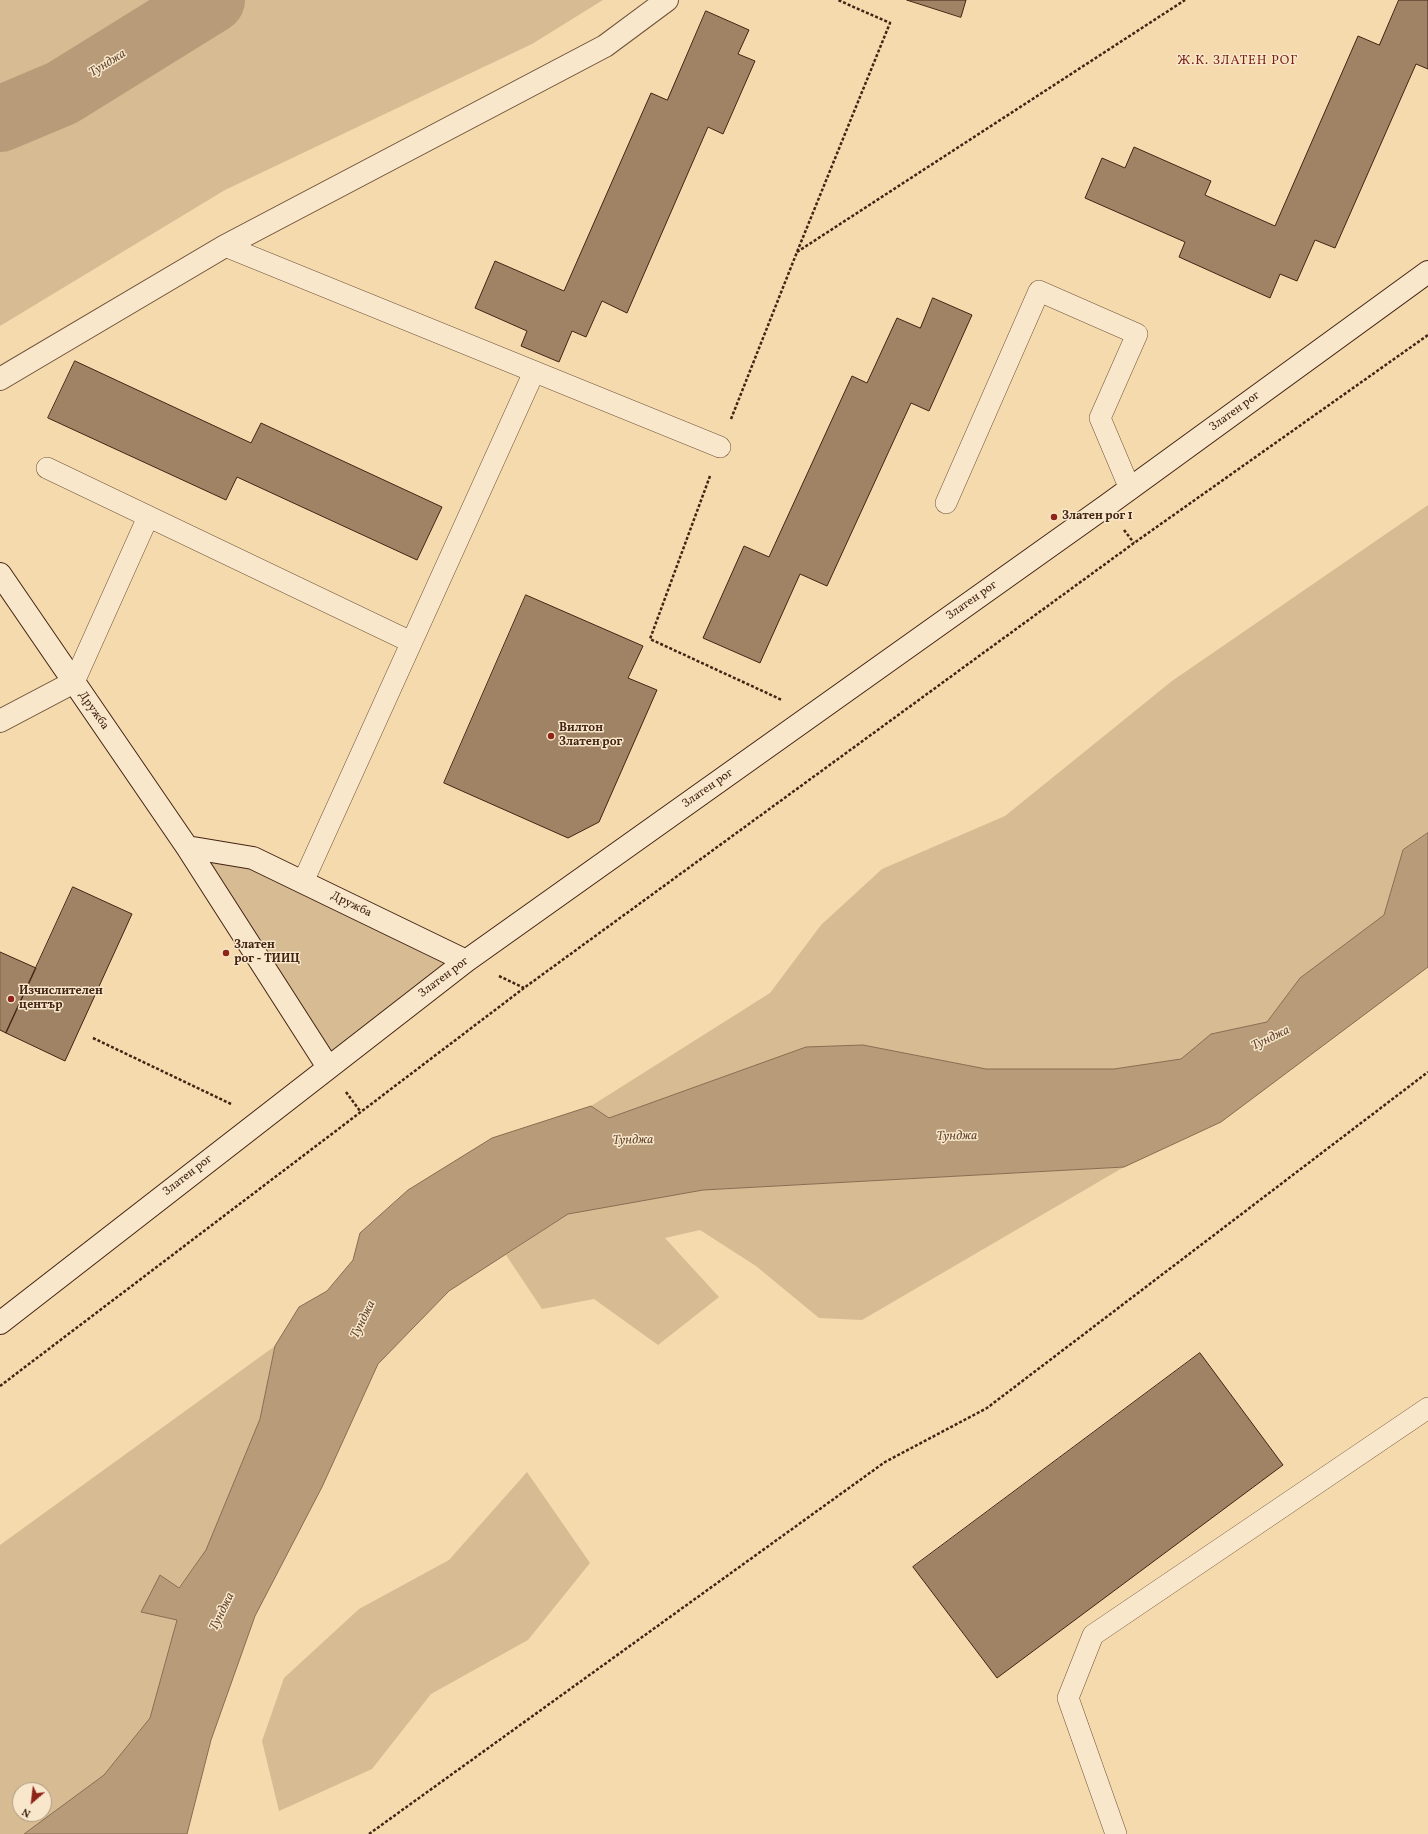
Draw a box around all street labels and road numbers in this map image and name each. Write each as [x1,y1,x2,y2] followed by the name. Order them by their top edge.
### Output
[1207,389,1263,435] street label: Златен рог
[944,578,1000,624] street label: Златен рог
[75,689,111,733] street label: Дружба
[680,766,736,812] street label: Златен рог
[328,889,374,921] street label: Дружба
[416,955,472,1001] street label: Златен рог
[160,1152,216,1200] street label: Златен рог

